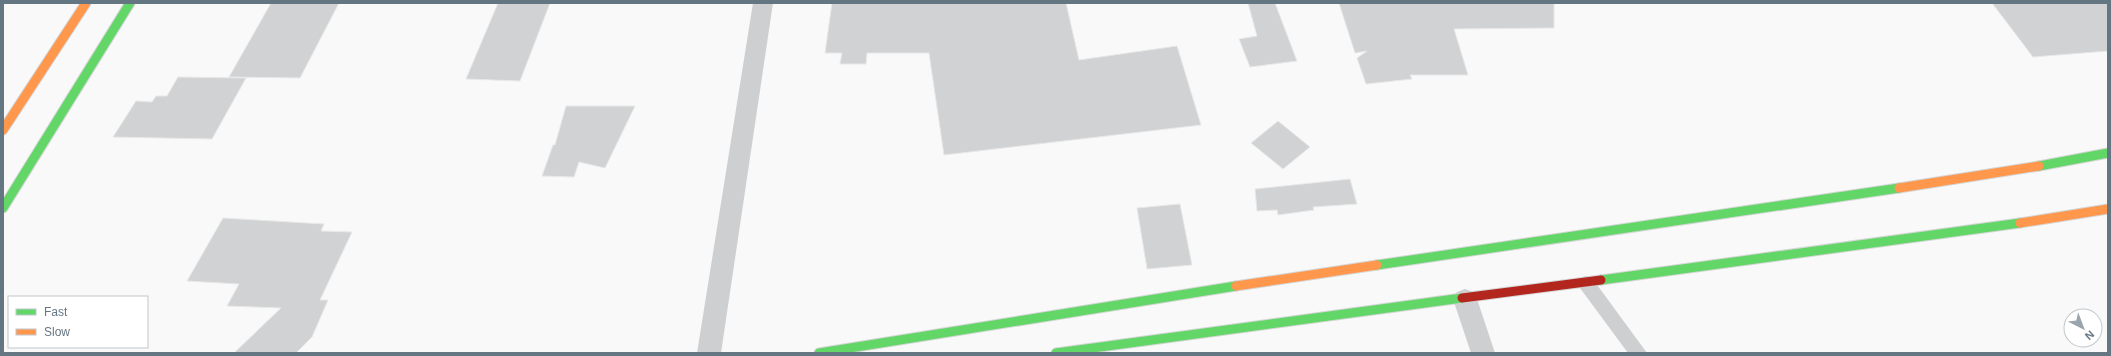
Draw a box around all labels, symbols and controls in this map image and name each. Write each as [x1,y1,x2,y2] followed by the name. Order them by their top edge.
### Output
[8,296,148,348] legend
[44,305,68,319] text: Fast
[2063,308,2103,348] north arrow
[44,325,70,339] text: Slow
[2083,328,2097,343] text: N

